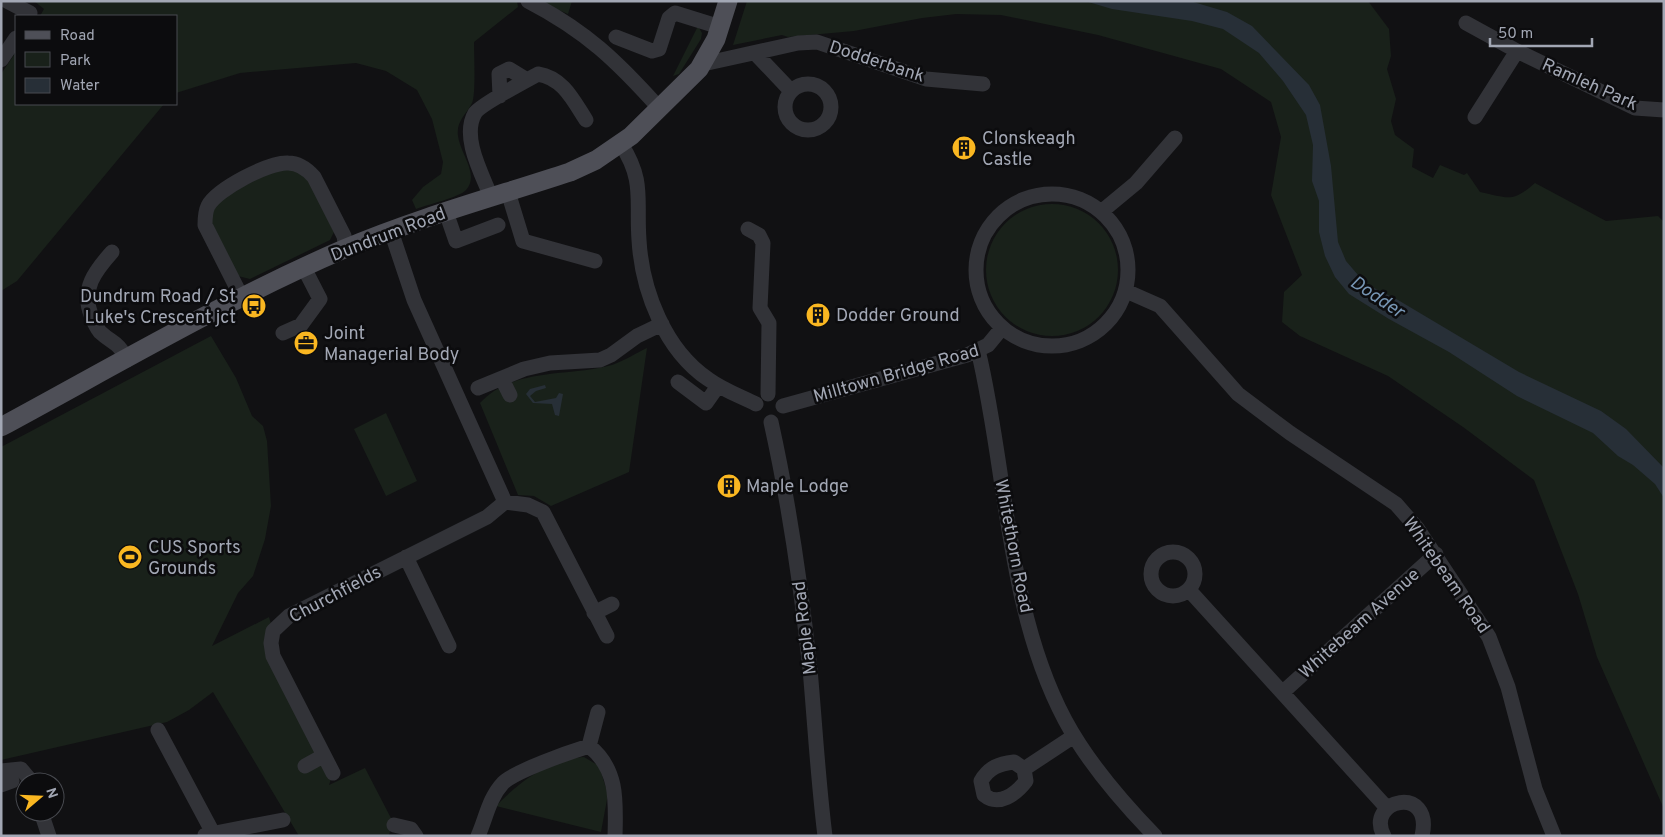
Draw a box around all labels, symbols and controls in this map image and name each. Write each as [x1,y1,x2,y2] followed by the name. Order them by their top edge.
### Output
[15,15,178,105] legend
[1490,15,1592,47] scale bar
[1498,25,1533,44] text: 50 m
[60,27,95,46] text: Road
[826,36,927,89] street label: Dodderbank
[60,52,91,71] text: Park
[1538,54,1641,117] street label: Ramleh Park
[60,77,100,96] text: Water
[982,128,1076,172] place label: Clonskeagh Castle
[951,135,977,161] building icon: Clonskeagh Castle
[328,203,449,268] street label: Dundrum Road
[1345,271,1410,325] water label: Dodder
[80,286,236,330] place label: Dundrum Road / St Luke's Crescent jct
[241,293,267,319] bus stop icon: Dundrum Road / St Luke's Crescent jct
[805,302,831,328] building icon: Dodder Ground
[836,305,960,328] place label: Dodder Ground
[324,323,459,367] place label: Joint Managerial Body
[293,330,319,356] office icon: Joint Managerial Body
[811,340,982,409] street label: Milltown Bridge Road
[716,473,742,499] building icon: Maple Lodge
[746,476,849,499] place label: Maple Lodge
[988,477,1037,615] street label: Whitethorn Road
[1397,513,1494,639] street label: Whitebeam Road
[148,537,241,581] place label: CUS Sports Grounds
[117,544,143,570] sports icon: CUS Sports Grounds
[286,561,386,629] street label: Churchfields
[1295,564,1425,684] street label: Whitebeam Avenue
[788,580,823,676] street label: Maple Road
[15,772,65,822] north arrow
[41,786,61,801] text: N

